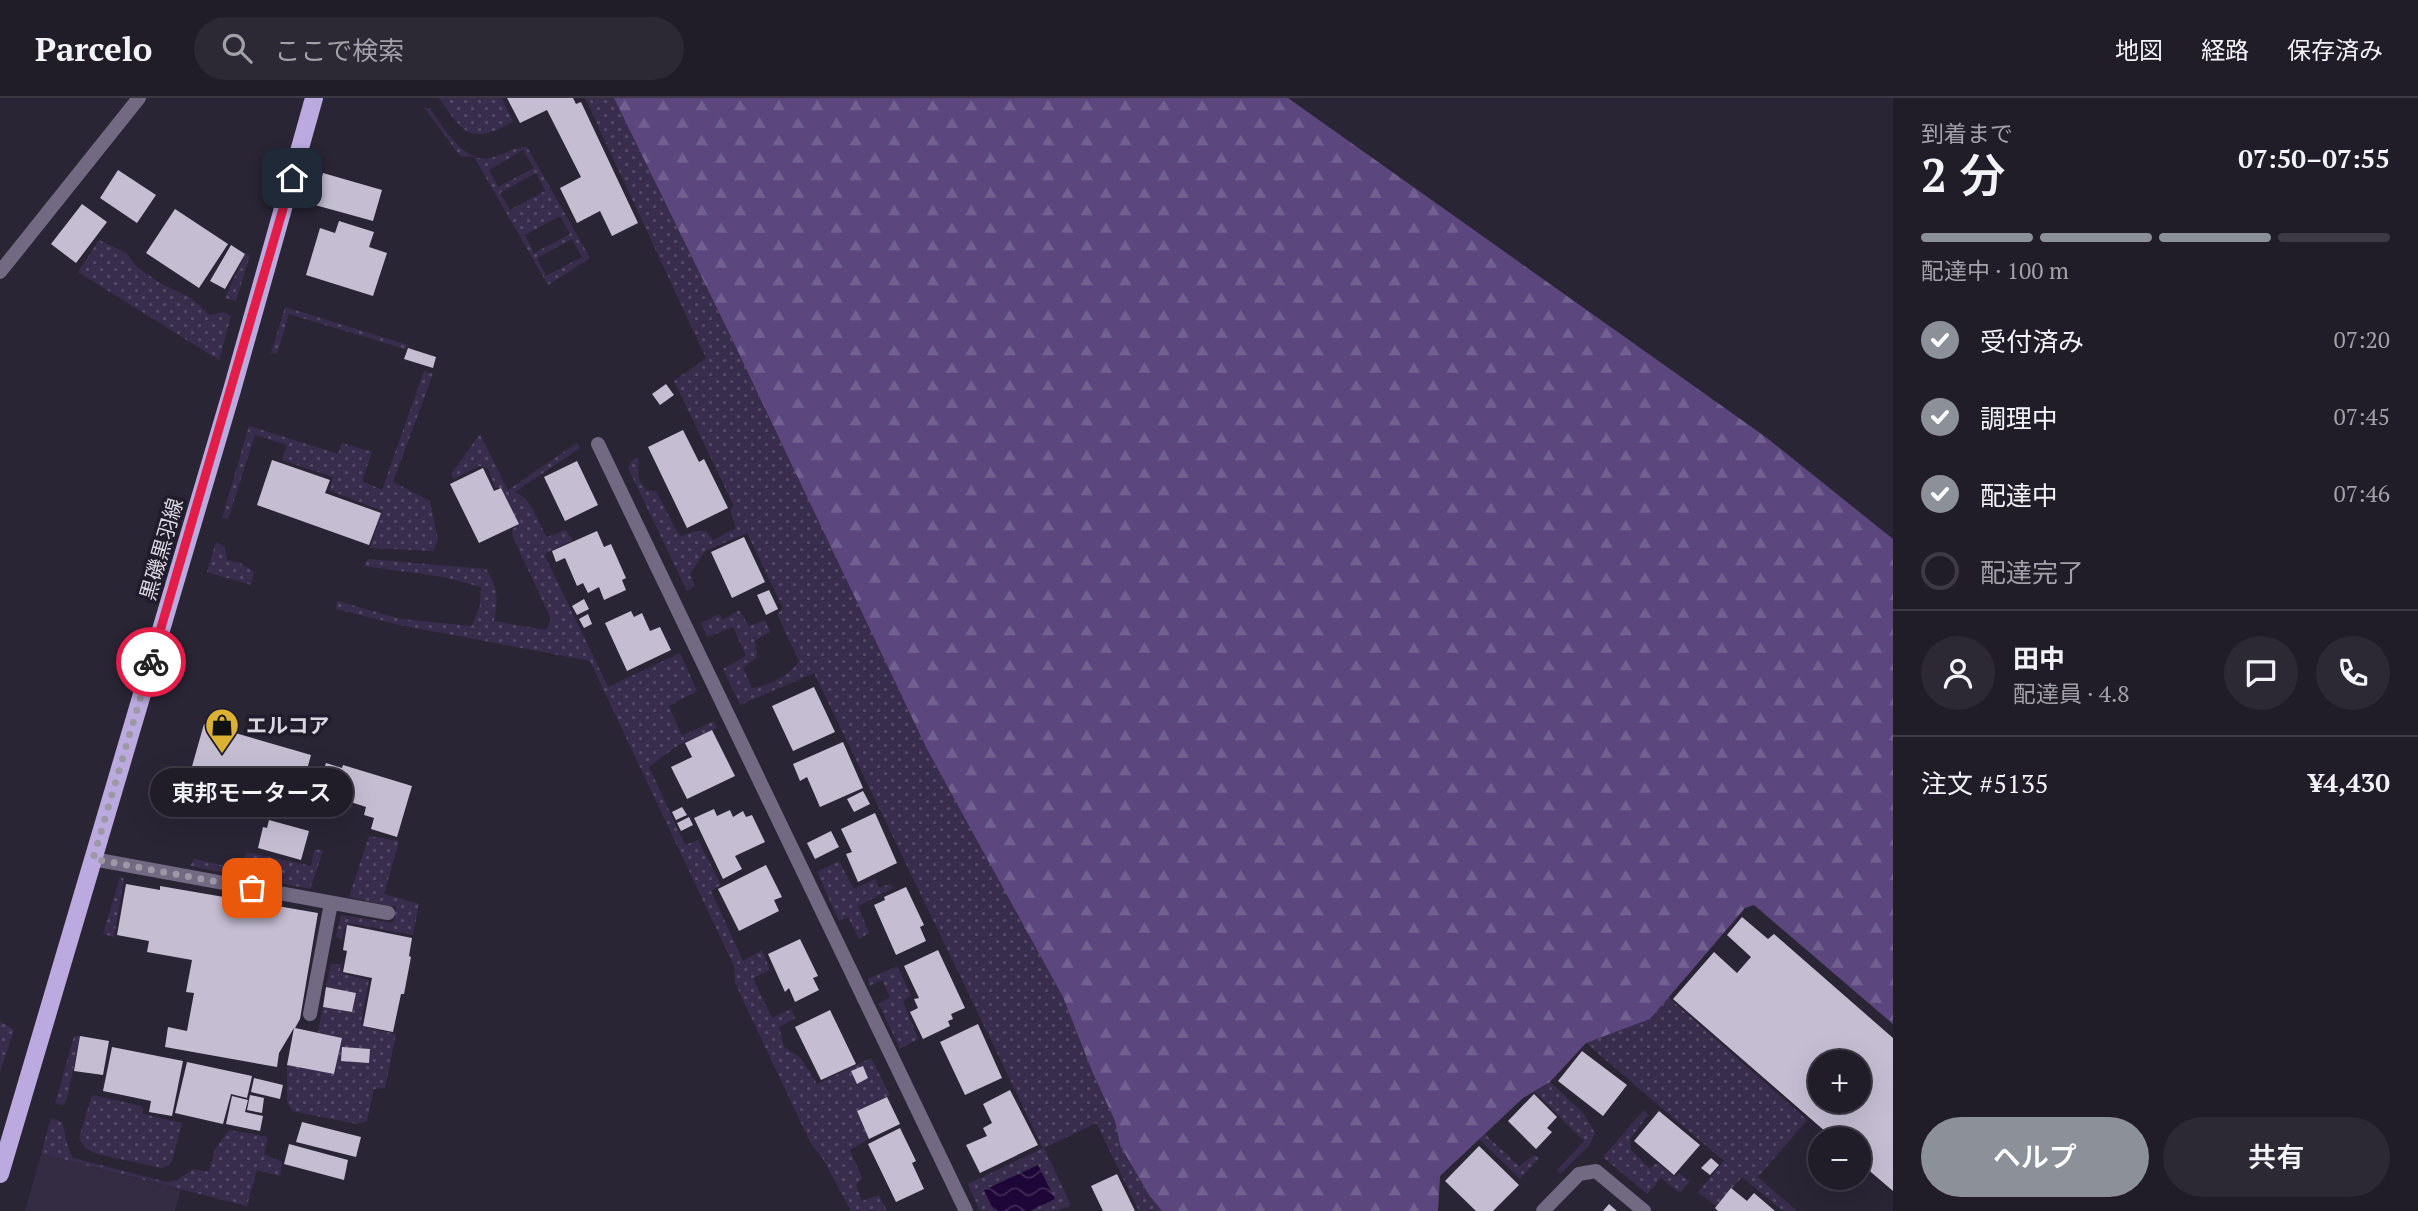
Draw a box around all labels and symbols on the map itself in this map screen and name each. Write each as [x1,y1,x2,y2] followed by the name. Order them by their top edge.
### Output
[262,148,322,208] pin
[133,495,189,603] street label: 黒磯黒羽線
[116,627,186,697] courier
[203,706,241,755] shop icon: エルコア
[246,711,330,739] place label: エルコア
[150,769,354,818] callout: 東邦モータース
[222,858,282,918] pin

